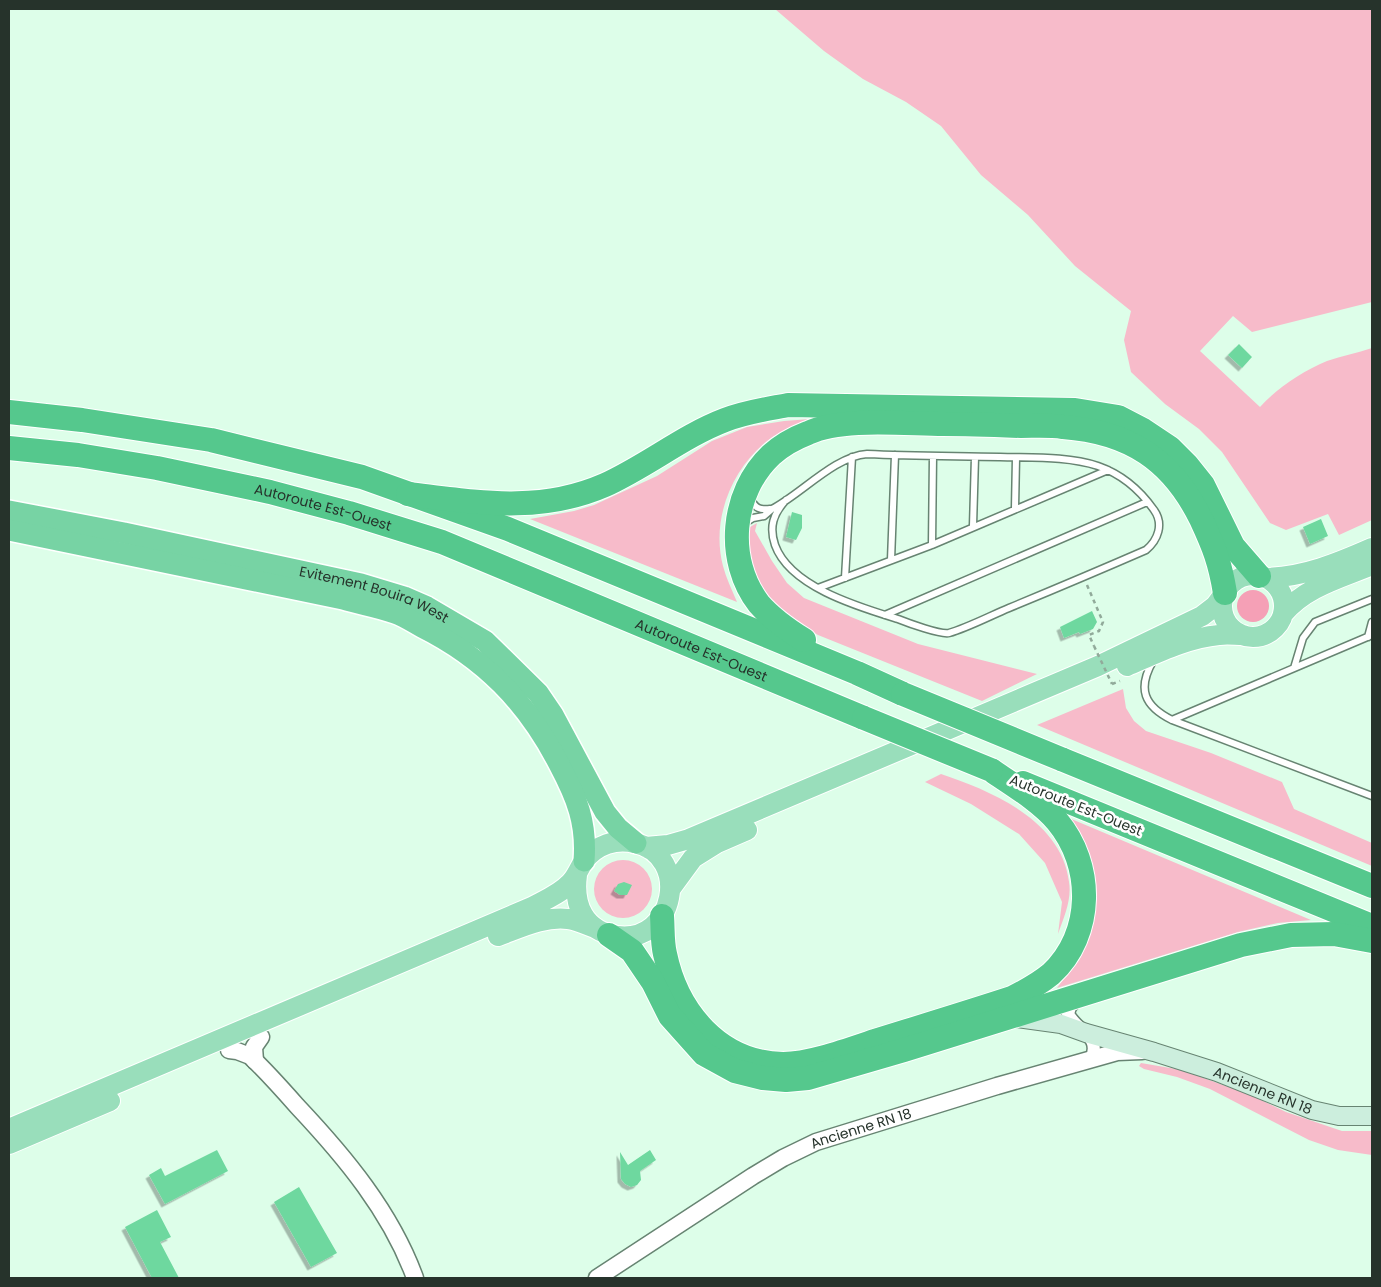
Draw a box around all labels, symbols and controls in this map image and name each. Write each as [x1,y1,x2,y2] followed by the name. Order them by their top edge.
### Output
[253,479,394,536] street label: Autoroute Est-Ouest
[298,561,453,628] street label: Evitement Bouira West
[632,614,770,687] street label: Autoroute Est-Ouest
[1007,769,1145,841] street label: Autoroute Est-Ouest
[1210,1062,1315,1119] street label: Ancienne RN 18
[807,1103,914,1153] street label: Ancienne RN 18

